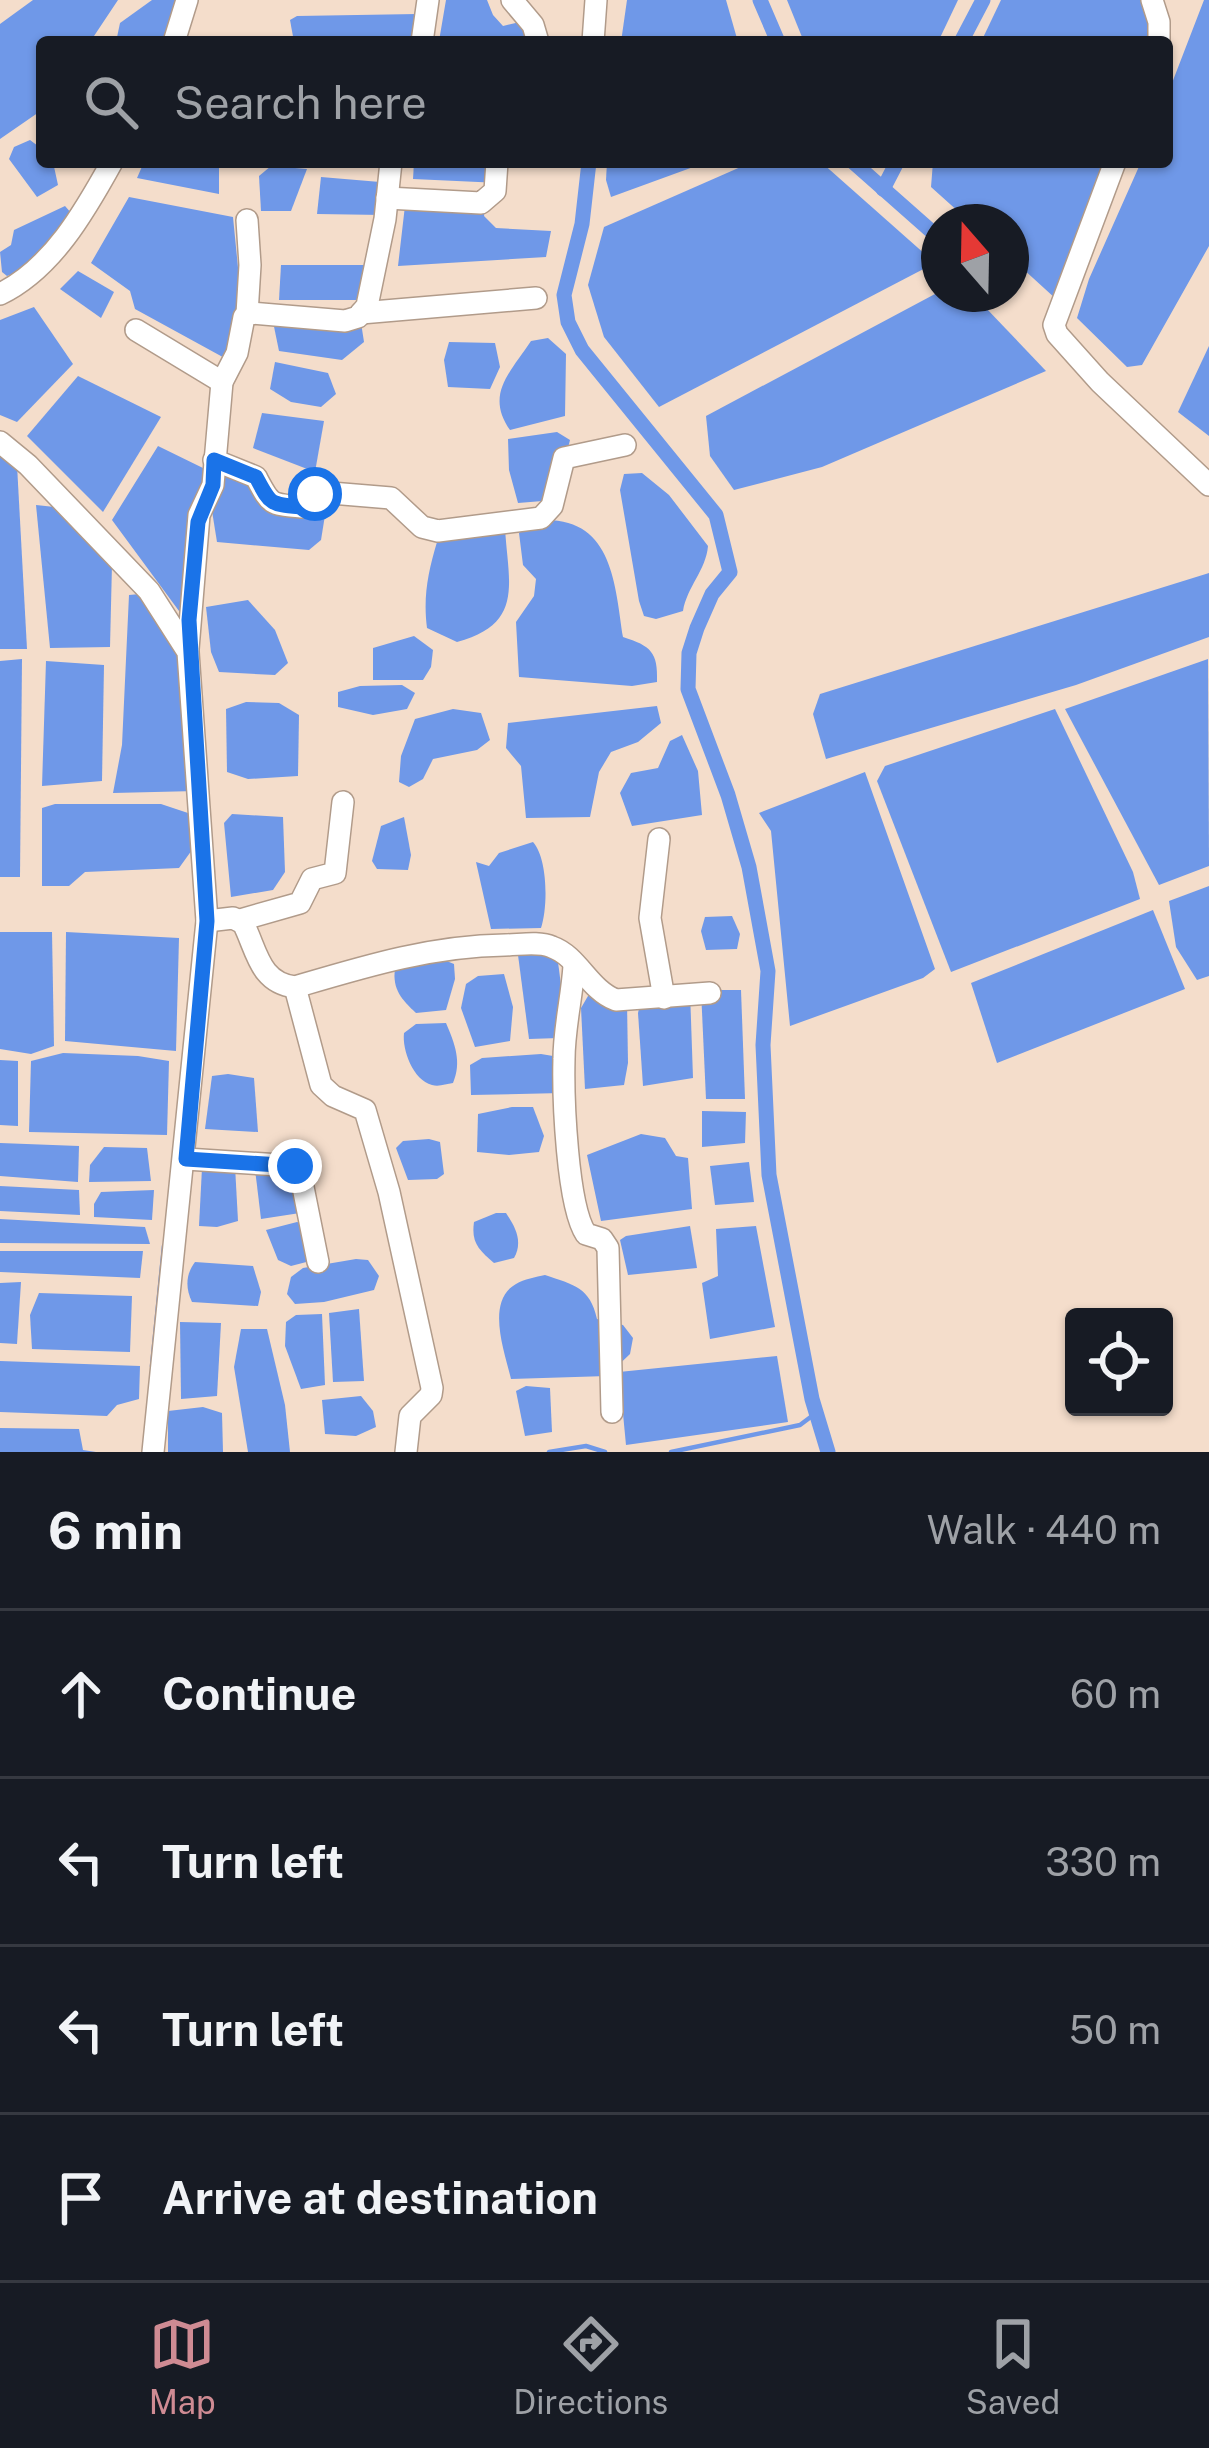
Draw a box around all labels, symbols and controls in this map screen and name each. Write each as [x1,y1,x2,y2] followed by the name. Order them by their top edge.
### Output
[36,36,1173,168] search box
[78,69,144,135] icon: search
[174,76,427,129] text: Search here
[921,204,1029,312] north arrow
[288,467,342,521] route start
[268,1139,322,1193] route end
[1065,1308,1173,1416] map controls
[1065,1308,1173,1416] button: locate
[48,1501,183,1560] text: 6 min
[927,1507,1161,1553] text: Walk · 440 m
[48,1661,114,1727] icon: ahead
[162,1667,356,1720] text: Continue
[1070,1671,1161,1717] text: 60 m
[48,1829,114,1895] icon: left
[162,1835,344,1888] text: Turn left
[1045,1839,1161,1885] text: 330 m
[48,1997,114,2063] icon: left
[162,2003,344,2056] text: Turn left
[1069,2007,1161,2053] text: 50 m
[48,2165,114,2231] icon: arrive
[162,2171,598,2224] text: Arrive at destination
[149,2311,216,2421] tab: Map
[513,2311,668,2421] tab: Directions
[966,2311,1060,2421] tab: Saved

